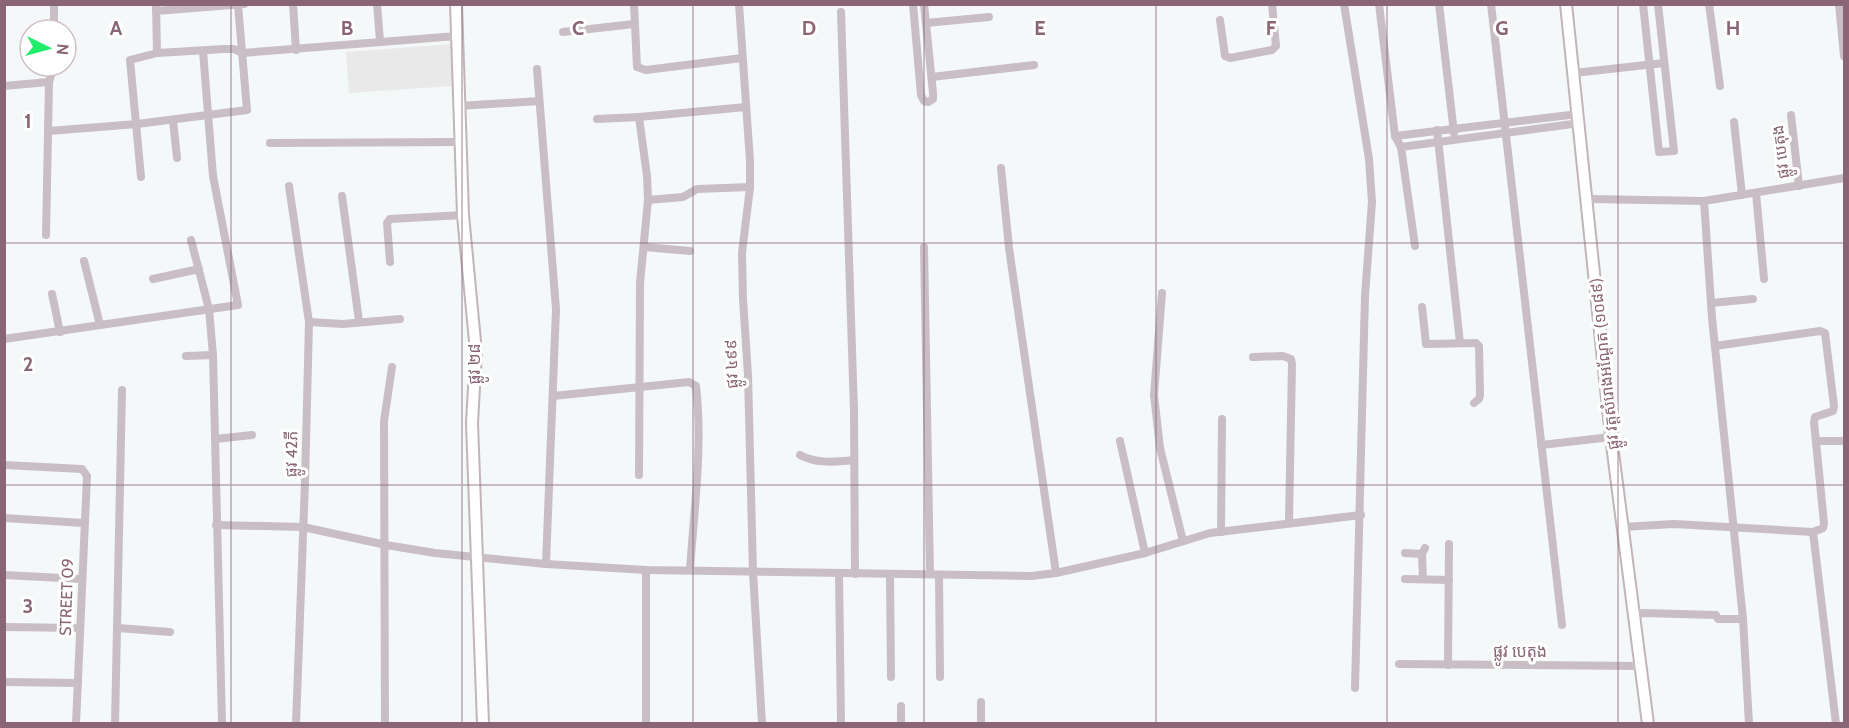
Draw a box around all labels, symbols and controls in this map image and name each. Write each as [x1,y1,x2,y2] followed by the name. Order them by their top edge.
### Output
[110,16,123,40] text: A
[341,16,353,40] text: B
[572,16,584,40] text: C
[802,16,816,40] text: D
[1034,16,1046,40] text: E
[1266,16,1277,40] text: F
[1495,16,1509,40] text: G
[1726,16,1740,40] text: H
[18,18,78,78] north arrow
[52,43,72,56] text: N
[24,109,32,133] text: 1
[1768,123,1798,180] street label: ផ្លូវ បេតុង
[1585,277,1628,451] street label: ផ្លូវ វត្តសំរោងអណ្ដែត (១០៨៩)
[721,339,747,389] street label: ផ្លូវ ៤៩៩
[465,343,489,385] street label: ផ្លូវ ២៨
[23,352,33,376] text: 2
[281,430,306,478] street label: ផ្លូវ 42ភី
[56,558,77,636] street label: STREET 09
[23,594,33,618] text: 3
[1493,642,1547,666] street label: ផ្លូវ បេតុង

